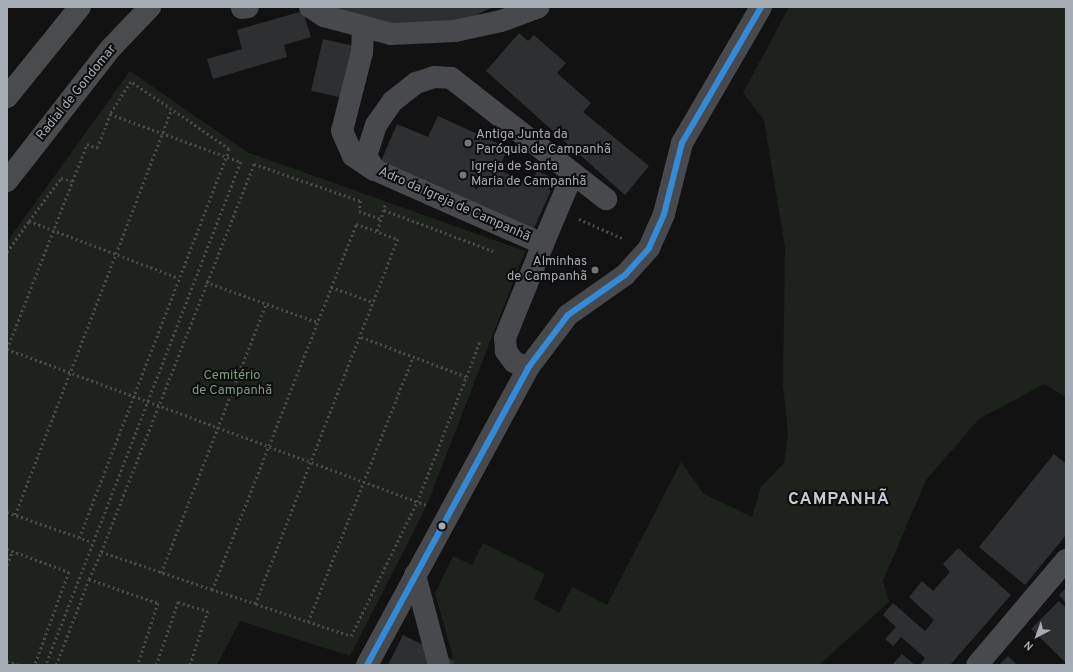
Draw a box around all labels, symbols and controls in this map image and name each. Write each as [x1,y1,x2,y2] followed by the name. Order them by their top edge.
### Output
[34,42,120,144] street label: Radial de Gondomar
[476,128,611,159] place label: Antiga Junta da Paróquia de Campanhã
[463,138,473,148] marker: Antiga Junta da Paróquia de Campanhã
[471,160,586,191] place label: Igreja de Santa Maria de Campanhã
[376,164,532,246] street label: Adro da Igreja de Campanhã
[458,170,468,180] marker: Igreja de Santa Maria de Campanhã
[507,255,587,286] place label: Alminhas de Campanhã
[590,265,600,275] marker: Alminhas de Campanhã
[192,369,272,400] park label: Cemitério de Campanhã
[788,491,890,511] district label: CAMPANHÃ
[437,521,447,531] unlabelled marker
[1017,616,1057,656] north arrow
[1022,637,1037,653] text: N

